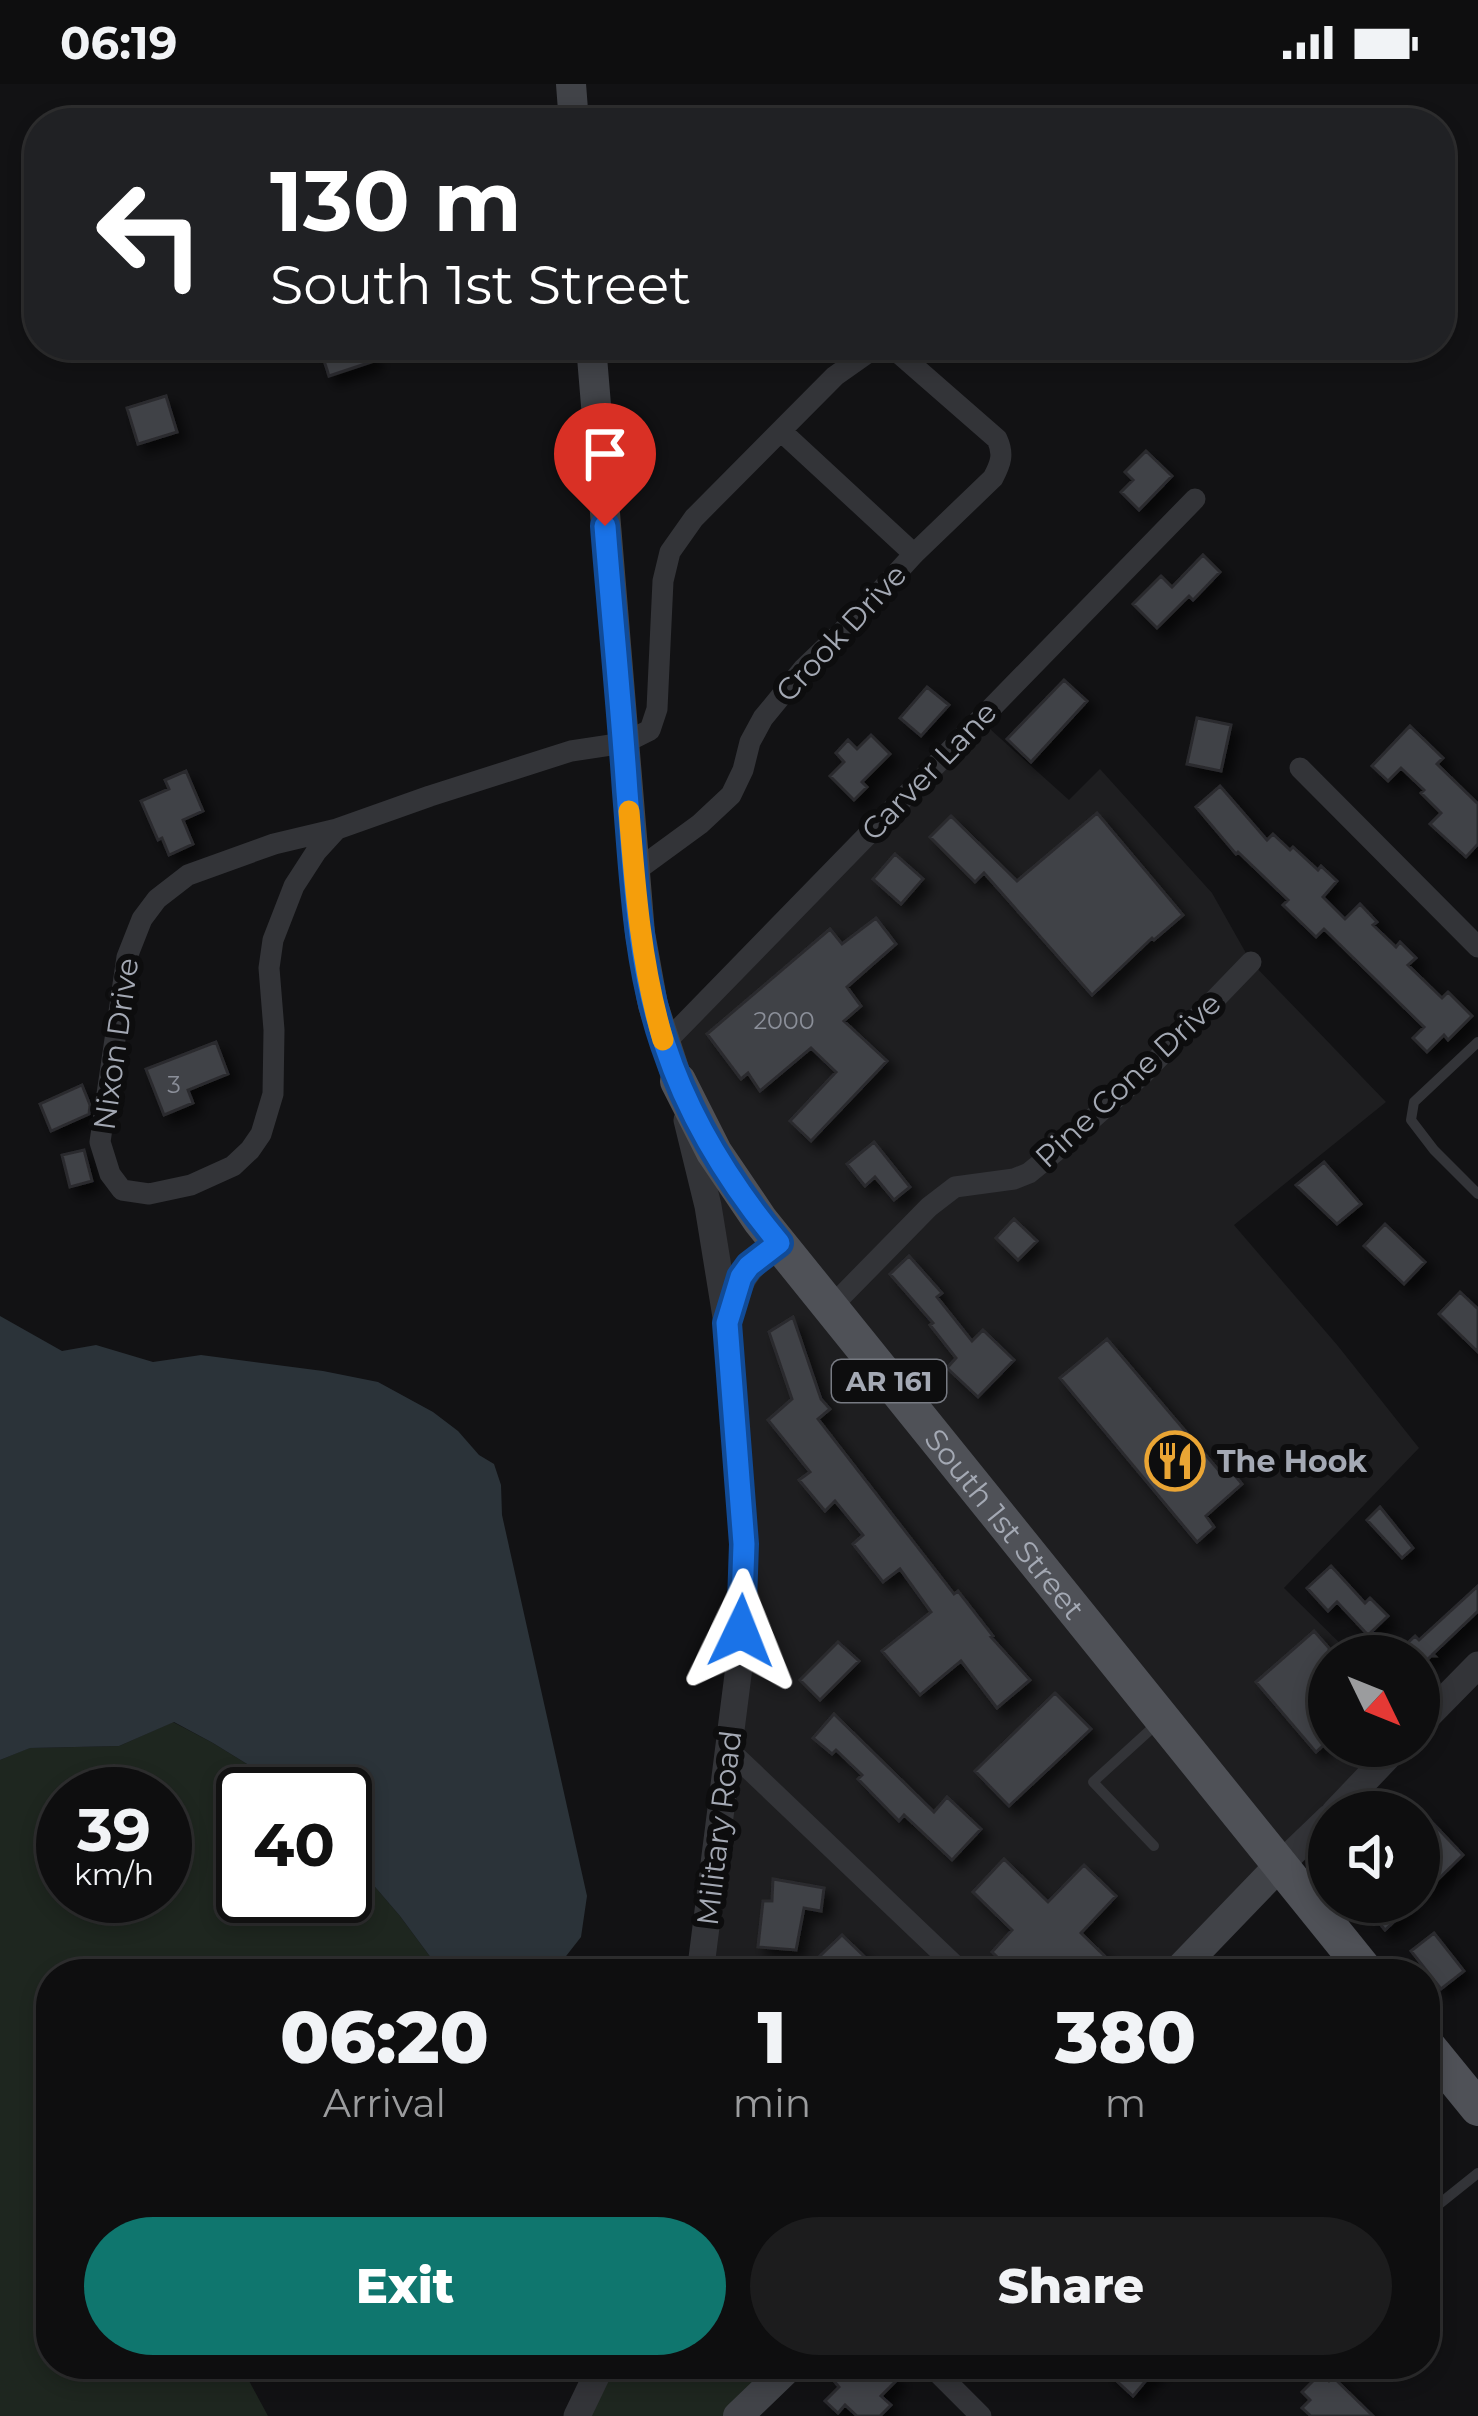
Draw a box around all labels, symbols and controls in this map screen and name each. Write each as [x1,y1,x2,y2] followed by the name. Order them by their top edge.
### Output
[60,15,177,70] text: 06:19
[270,150,522,252] text: 130 m
[72,156,228,312] icon: left
[270,252,691,318] text: South 1st Street
[554,403,656,526] pin
[572,421,638,487] icon: arrive
[768,556,914,710] street label: Crook Drive
[854,694,1004,848] street label: Carver Lane
[86,956,146,1132] street label: Nixon Drive
[1028,985,1228,1175] street label: Pine Cone Drive
[753,1006,815,1035] house number: 2000
[167,1070,181,1099] house number: 3
[832,1360,946,1402] road number: AR 161
[917,1421,1093,1627] street label: South 1st Street
[1144,1430,1206,1492] restaurant icon: The Hook
[1217,1443,1367,1480] place label: The Hook
[678,1568,804,1694] position arrow
[1308,1635,1440,1767] north arrow
[1308,1635,1440,1923] map controls
[689,1728,749,1928] street label: Military Road
[216,1767,372,1923] speed limit sign: 40
[1308,1791,1440,1923] button: sound
[77,1793,151,1866] text: 39
[74,1856,154,1893] text: km/h
[280,1993,489,2081] text: 06:20
[757,1993,787,2081] text: 1
[1055,1993,1196,2081] text: 380
[323,2079,446,2127] text: Arrival
[733,2079,811,2127] text: min
[1105,2079,1146,2127] text: m
[84,2217,726,2355] button: Exit
[750,2217,1392,2355] button: Share

